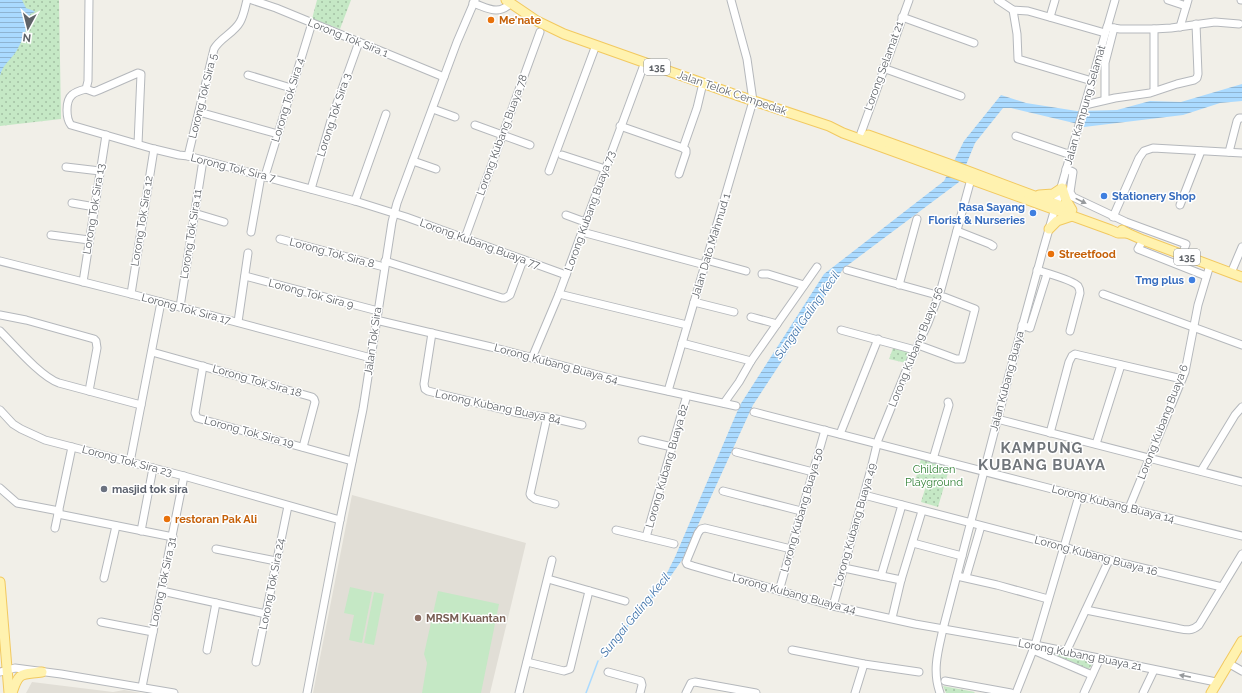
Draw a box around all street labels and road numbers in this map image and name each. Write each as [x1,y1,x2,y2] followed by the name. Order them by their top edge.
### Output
[306,16,390,60] street label: Lorong Tok Sira 1
[862,19,906,112] street label: Lorong Selamat 21
[1062,43,1108,166] street label: Jalan Kampung Selamat
[186,52,220,140] street label: Lorong Tok Sira 5
[269,56,307,144] street label: Lorong Tok Sira 4
[644,59,670,75] road number: 135
[675,68,789,118] street label: Jalan Telok Cempedak
[314,72,354,158] street label: Lorong Tok Sira 3
[474,73,530,197] street label: Lorong Kubang Buaya 78
[562,149,618,273] street label: Lorong Kubang Buaya 73
[189,151,277,185] street label: Lorong Tok Sira 7
[80,163,108,255] street label: Lorong Tok Sira 13
[128,175,156,267] street label: Lorong Tok Sira 12
[177,188,205,280] street label: Lorong Tok Sira 11
[689,192,733,300] street label: Jalan Dato Mahmud 1
[418,216,542,272] street label: Lorong Kubang Buaya 77
[288,235,376,271] street label: Lorong Tok Sira 8
[1174,249,1200,265] road number: 135
[267,276,355,312] street label: Lorong Tok Sira 9
[886,285,946,409] street label: Lorong Kubang Buaya 56
[140,291,232,327] street label: Lorong Tok Sira 17
[362,306,384,376] street label: Jalan Tok Sira
[987,330,1027,432] street label: Jalan Kubang Buaya
[493,341,619,387] street label: Lorong Kubang Buaya 54
[211,362,303,400] street label: Lorong Tok Sira 18
[1135,362,1191,481] street label: Lorong Kubang Buaya 6
[434,387,562,427] street label: Lorong Kubang Buaya 84
[643,403,691,529] street label: Lorong Kubang Buaya 82
[203,414,295,450] street label: Lorong Tok Sira 19
[81,443,174,479] street label: Lorong Tok Sira 23
[778,446,826,573] street label: Lorong Kubang Buaya 50
[831,462,879,588] street label: Lorong Kubang Buaya 49
[1050,482,1176,526] street label: Lorong Kubang Buaya 14
[1033,533,1159,579] street label: Lorong Kubang Buaya 16
[147,536,179,628] street label: Lorong Tok Sira 31
[257,537,287,631] street label: Lorong Tok Sira 24
[731,571,857,617] street label: Lorong Kubang Buaya 44
[1017,637,1143,673] street label: Lorong Kubang Buaya 21

